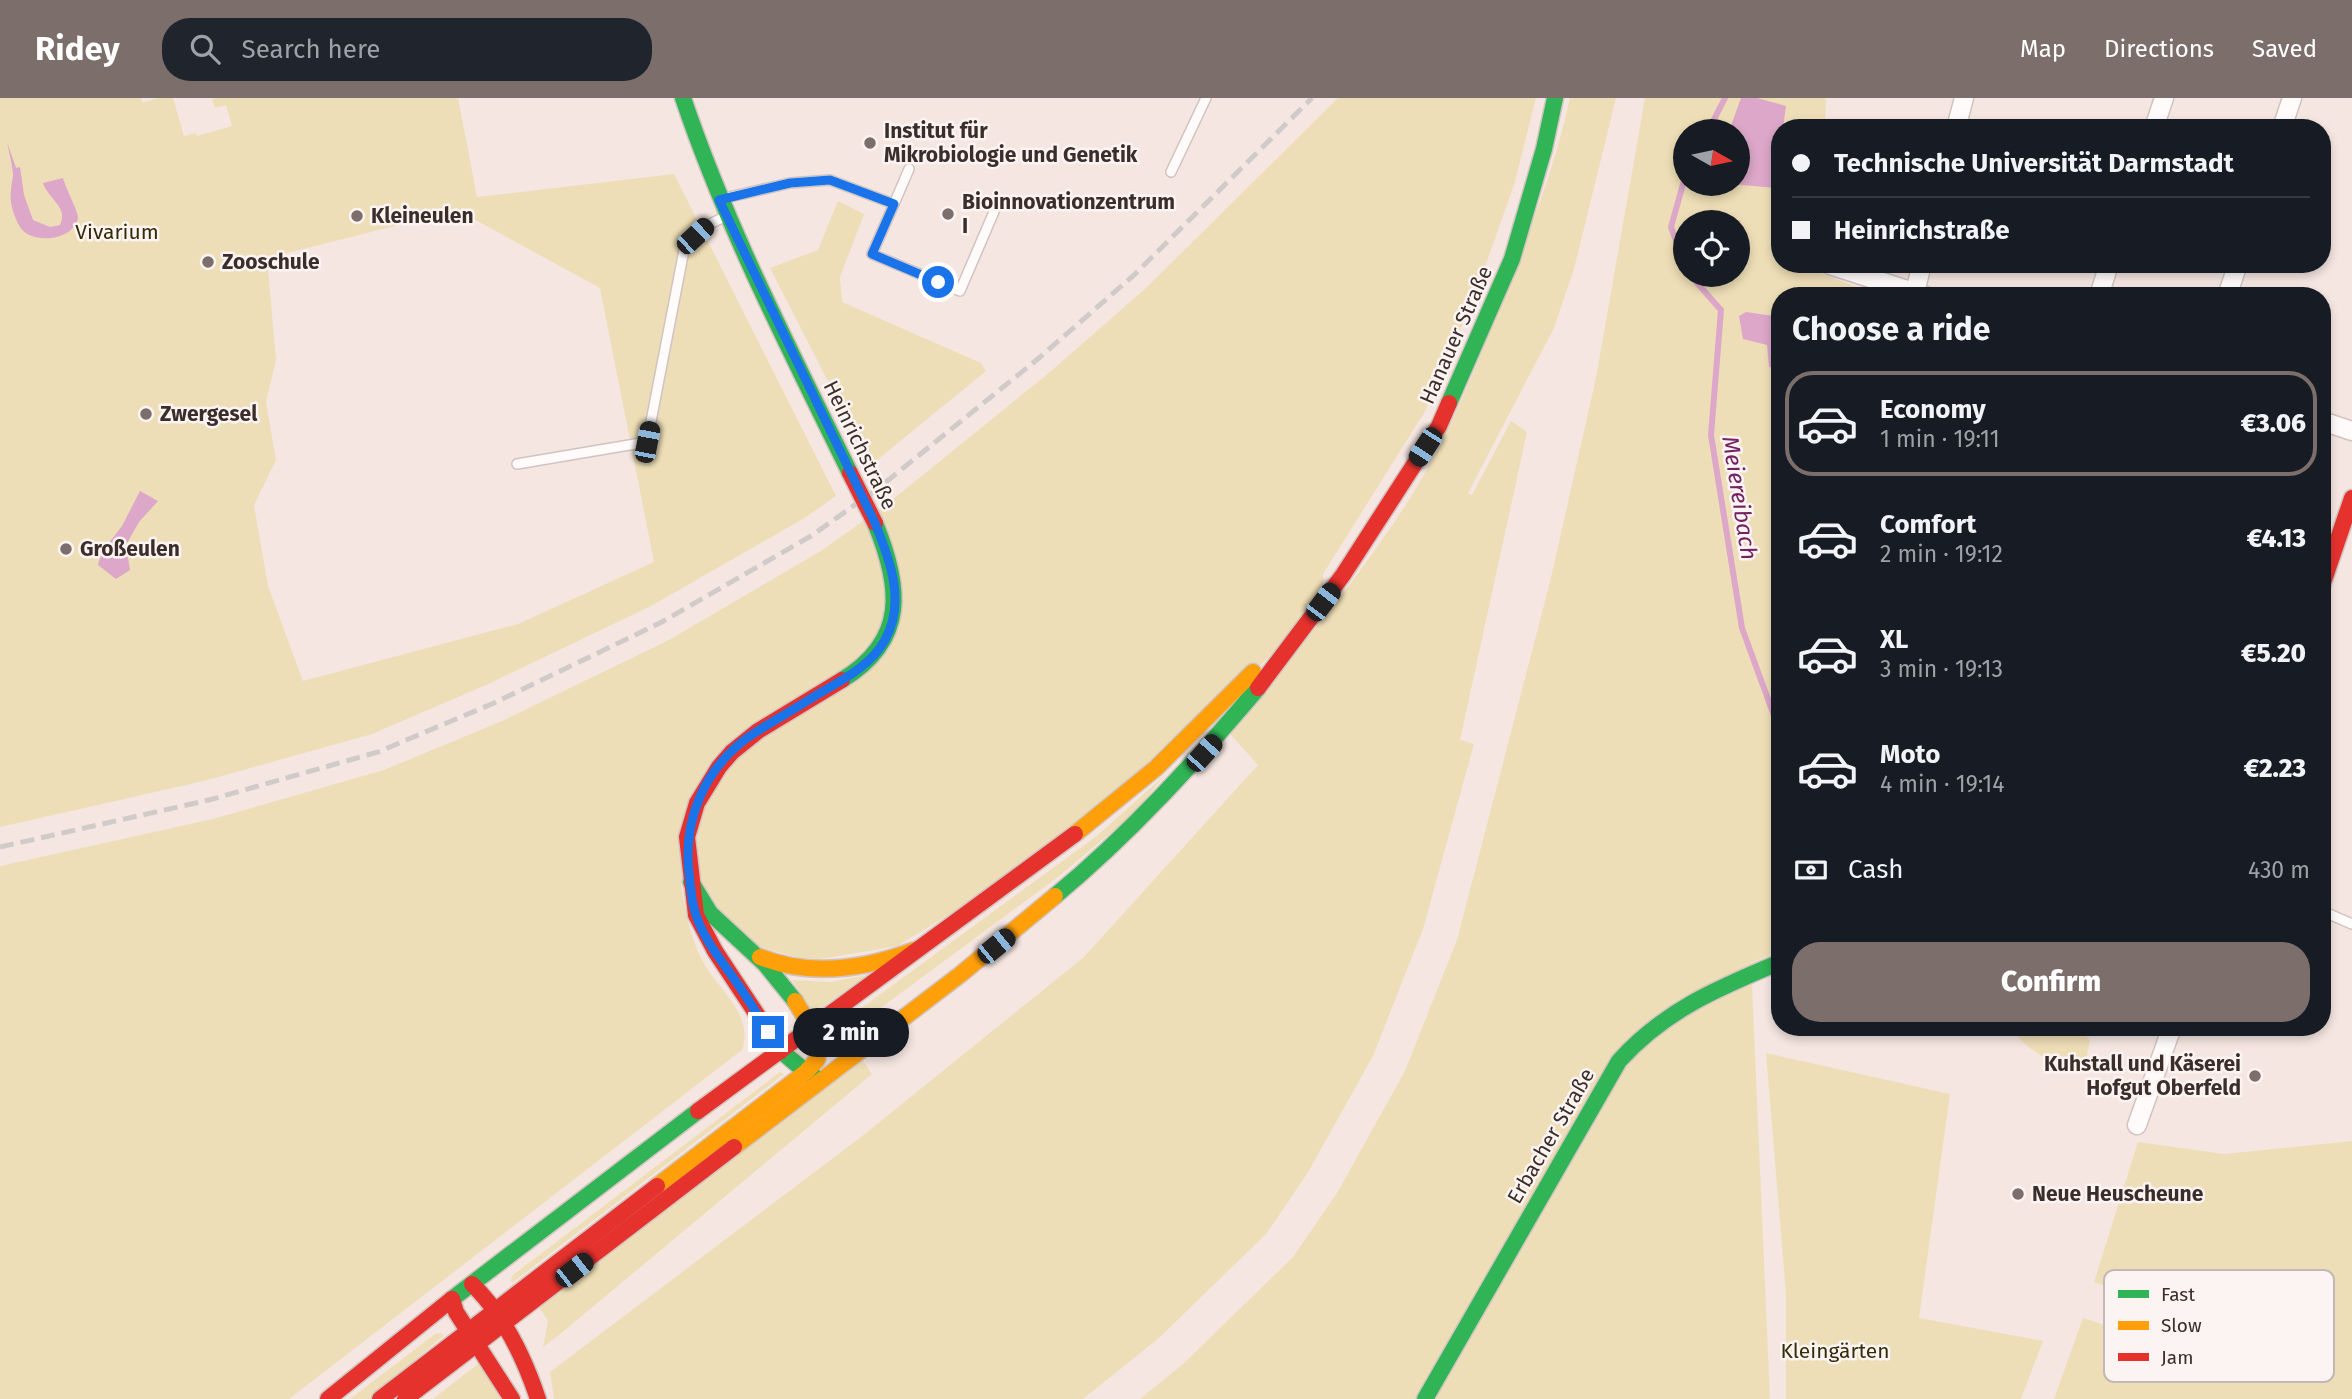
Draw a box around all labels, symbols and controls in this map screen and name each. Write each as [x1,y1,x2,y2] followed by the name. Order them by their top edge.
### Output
[162,18,652,81] search box
[35,29,120,69] text: Ridey
[186,30,224,68] icon: search
[242,34,380,65] text: Search here
[2020,35,2066,63] text: Map
[2104,35,2214,63] text: Directions
[2252,35,2317,63] text: Saved
[884,118,1138,168] place label: Institut für Mikrobiologie und Genetik
[1673,119,1750,196] north arrow
[1673,119,1750,287] map controls
[862,135,878,151] marker: Institut für Mikrobiologie und Genetik
[1834,148,2234,179] text: Technische Universität Darmstadt
[962,189,1175,239] place label: Bioinnovationzentrum I
[371,203,474,229] place label: Kleineulen
[940,206,956,222] marker: Bioinnovationzentrum I
[349,208,365,224] marker: Kleineulen
[1673,210,1750,287] button: locate
[673,214,718,258] car
[1834,215,2010,246] text: Heinrichstraße
[75,219,159,245] park label: Vivarium
[222,249,320,275] place label: Zooschule
[200,254,216,270] marker: Zooschule
[1414,262,1498,408] street label: Hanauer Straße
[922,266,954,298] route start
[1792,310,1990,348] text: Choose a ride
[818,376,902,514] street label: Heinrichstraße
[1796,392,1859,455] icon: car
[1880,394,1986,425] text: Economy
[160,401,258,427] place label: Zwergesel
[138,406,154,422] marker: Zwergesel
[2241,408,2306,439] text: €3.06
[633,419,662,465] car
[1405,424,1446,470] car
[1880,425,2000,453] text: 1 min · 19:11
[1716,434,1764,562] water label: Meiereibach
[1796,507,1859,570] icon: car
[1880,509,1976,540] text: Comfort
[2247,523,2306,554] text: €4.13
[80,536,180,562] place label: Großeulen
[1880,540,2003,568] text: 2 min · 19:12
[58,541,74,557] marker: Großeulen
[1302,579,1345,625] car
[1796,622,1859,685] icon: car
[1880,624,1908,655] text: XL
[2241,638,2306,669] text: €5.20
[1880,655,2003,683] text: 3 min · 19:13
[1183,730,1226,776] car
[1796,737,1859,800] icon: car
[1880,739,1940,770] text: Moto
[2244,753,2306,784] text: €2.23
[1880,770,2005,798] text: 4 min · 19:14
[1792,851,1830,889] icon: cash
[1848,854,1904,885] text: Cash
[2248,856,2310,884] text: 430 m
[974,925,1019,967] car
[1792,942,2310,1022] button: Confirm
[792,1007,908,1056] callout: 2 min
[752,1016,784,1048] route end
[823,1018,879,1046] text: 2 min
[2044,1051,2241,1101] place label: Kuhstall und Käserei Hofgut Oberfeld
[1502,1064,1600,1208] street label: Erbacher Straße
[2247,1068,2263,1084] marker: Kuhstall und Käserei Hofgut Oberfeld
[2032,1181,2204,1207] place label: Neue Heuscheune
[2010,1186,2026,1202] marker: Neue Heuscheune
[551,1249,598,1291] car
[2104,1270,2334,1382] legend
[2161,1283,2195,1306] text: Fast
[2161,1314,2202,1337] text: Slow
[1780,1338,1890,1364] park label: Kleingärten
[2161,1346,2193,1369] text: Jam

